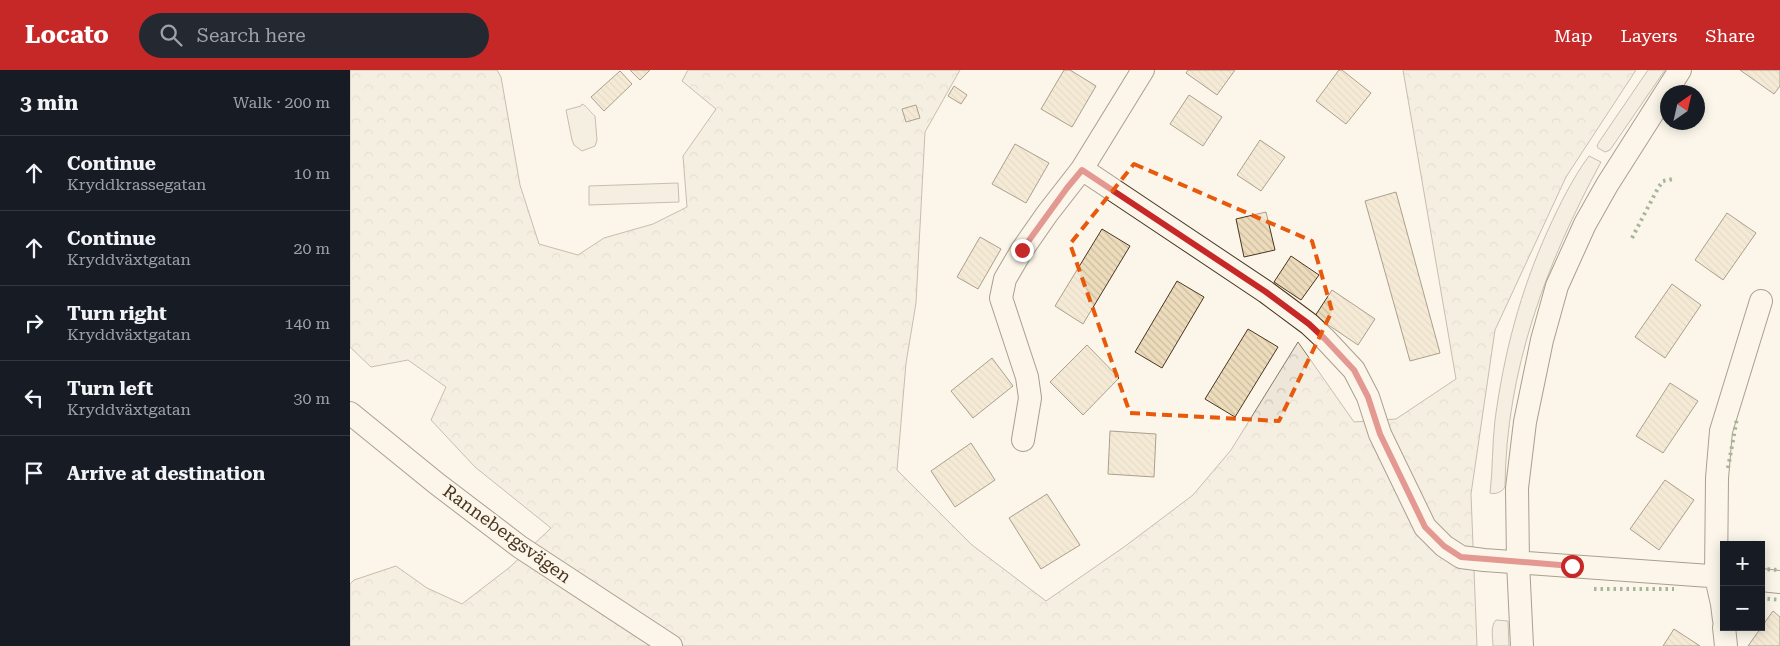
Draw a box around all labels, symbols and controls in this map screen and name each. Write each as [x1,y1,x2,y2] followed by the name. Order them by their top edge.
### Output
[139,13,489,58] search box
[25,21,109,49] text: Locato
[157,21,185,49] icon: search
[197,24,306,47] text: Search here
[1554,25,1593,46] text: Map
[1621,25,1677,46] text: Layers
[1705,25,1755,46] text: Share
[1660,85,1705,130] north arrow
[20,91,78,115] text: 3 min
[233,93,330,112] text: Walk · 200 m
[67,152,156,175] text: Continue
[20,159,48,187] icon: ahead
[293,164,330,183] text: 10 m
[67,175,206,194] text: Kryddkrassegatan
[67,227,156,250] text: Continue
[20,234,48,262] icon: ahead
[293,239,330,258] text: 20 m
[1011,239,1034,262] route end
[67,250,191,269] text: Kryddväxtgatan
[67,302,167,325] text: Turn right
[20,309,48,337] icon: right
[284,314,330,333] text: 140 m
[67,325,191,344] text: Kryddväxtgatan
[67,377,153,400] text: Turn left
[20,384,48,412] icon: left
[293,389,330,408] text: 30 m
[67,400,191,419] text: Kryddväxtgatan
[20,459,48,487] icon: arrive
[67,462,265,485] text: Arrive at destination
[439,480,576,587] street label: Rannebergsvägen
[1720,541,1765,631] map controls
[1720,541,1765,586] button: +
[1561,555,1584,578] route start
[1720,586,1765,631] button: −

